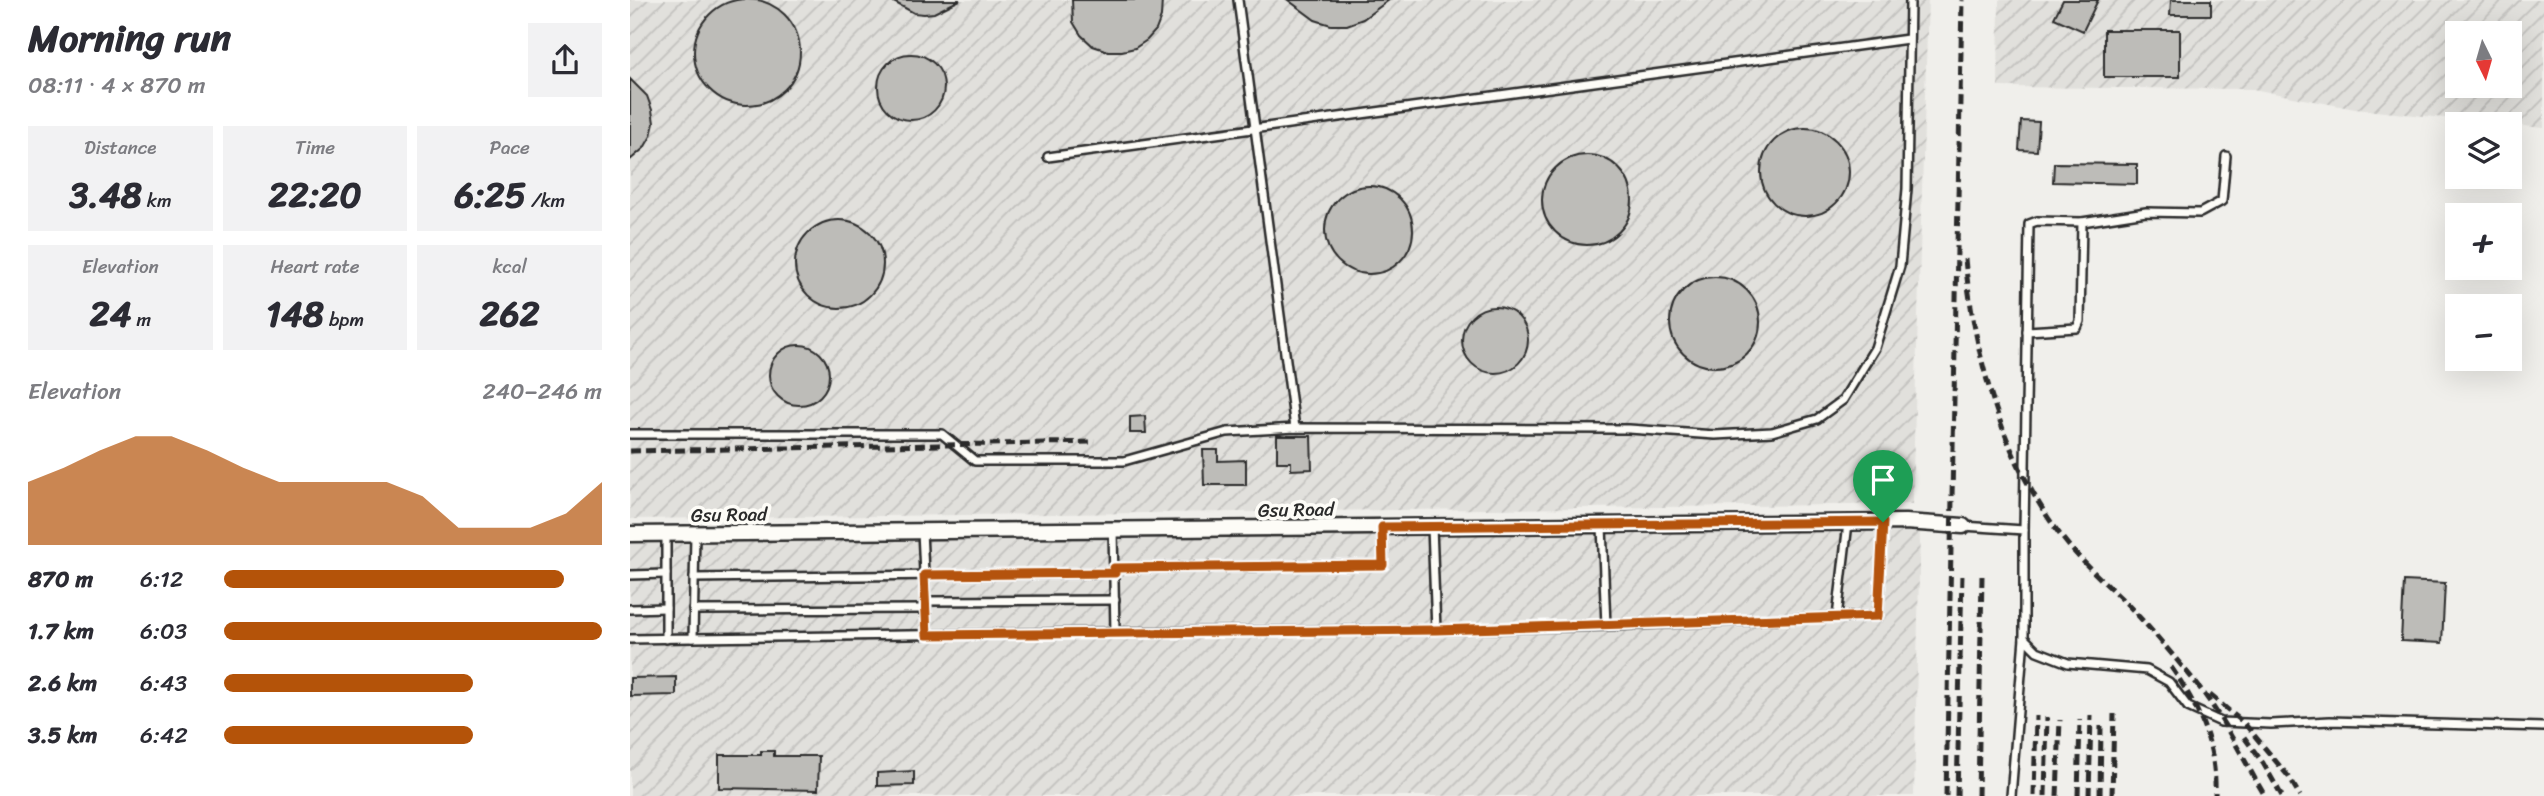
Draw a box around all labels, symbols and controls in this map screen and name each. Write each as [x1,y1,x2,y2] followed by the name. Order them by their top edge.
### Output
[28,5,231,72] text: Morning run
[2445,21,2522,98] north arrow
[2445,21,2522,371] map controls
[528,23,602,97] button: share
[28,65,206,106] text: 08:11 · 4 × 870 m
[2445,112,2522,189] button: layers
[84,131,156,164] text: Distance
[295,131,335,164] text: Time
[490,131,530,164] text: Pace
[69,164,142,226] text: 3.48
[268,164,362,226] text: 22:20
[454,164,526,226] text: 6:25
[142,184,172,217] text: km
[526,184,565,217] text: /km
[2445,203,2522,280] button: +
[82,250,159,283] text: Elevation
[270,250,360,283] text: Heart rate
[492,250,527,283] text: kcal
[90,283,132,345] text: 24
[266,283,324,345] text: 148
[480,283,540,345] text: 262
[2445,294,2522,371] button: −
[132,303,151,336] text: m
[324,303,364,336] text: bpm
[28,371,121,412] text: Elevation
[482,371,602,412] text: 240–246 m
[1853,450,1913,522] pin
[1864,461,1902,499] icon: arrive
[1258,492,1335,527] street label: Gsu Road
[691,497,768,532] street label: Gsu Road
[28,559,93,600] text: 870 m
[140,559,183,600] text: 6:12
[28,611,94,652] text: 1.7 km
[140,611,187,652] text: 6:03
[28,663,97,704] text: 2.6 km
[140,663,187,704] text: 6:43
[28,715,97,756] text: 3.5 km
[140,715,188,756] text: 6:42

